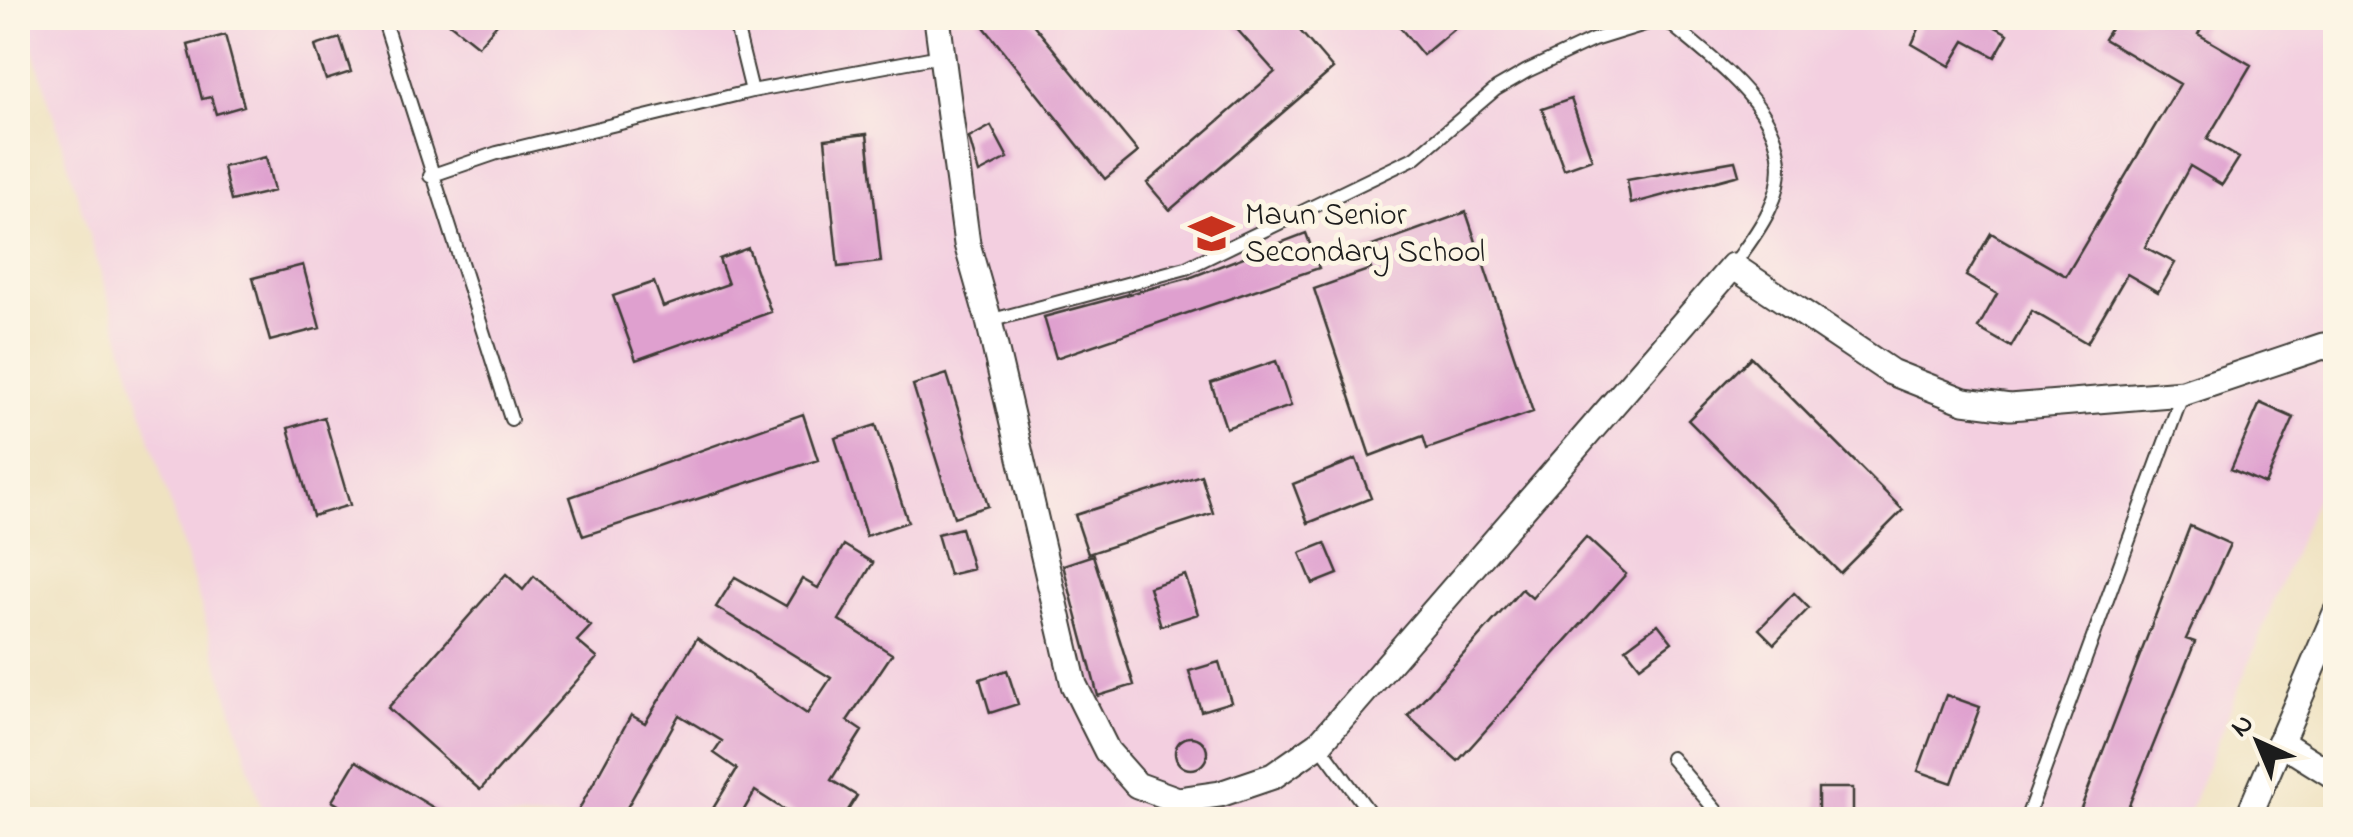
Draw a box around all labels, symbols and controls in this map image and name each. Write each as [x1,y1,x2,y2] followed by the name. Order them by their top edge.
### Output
[1245,193,1485,277] place label: Maun Senior Secondary School
[1188,210,1236,258] school or university icon: Maun Senior Secondary School
[2208,692,2308,792] north arrow
[2222,705,2264,748] text: N

